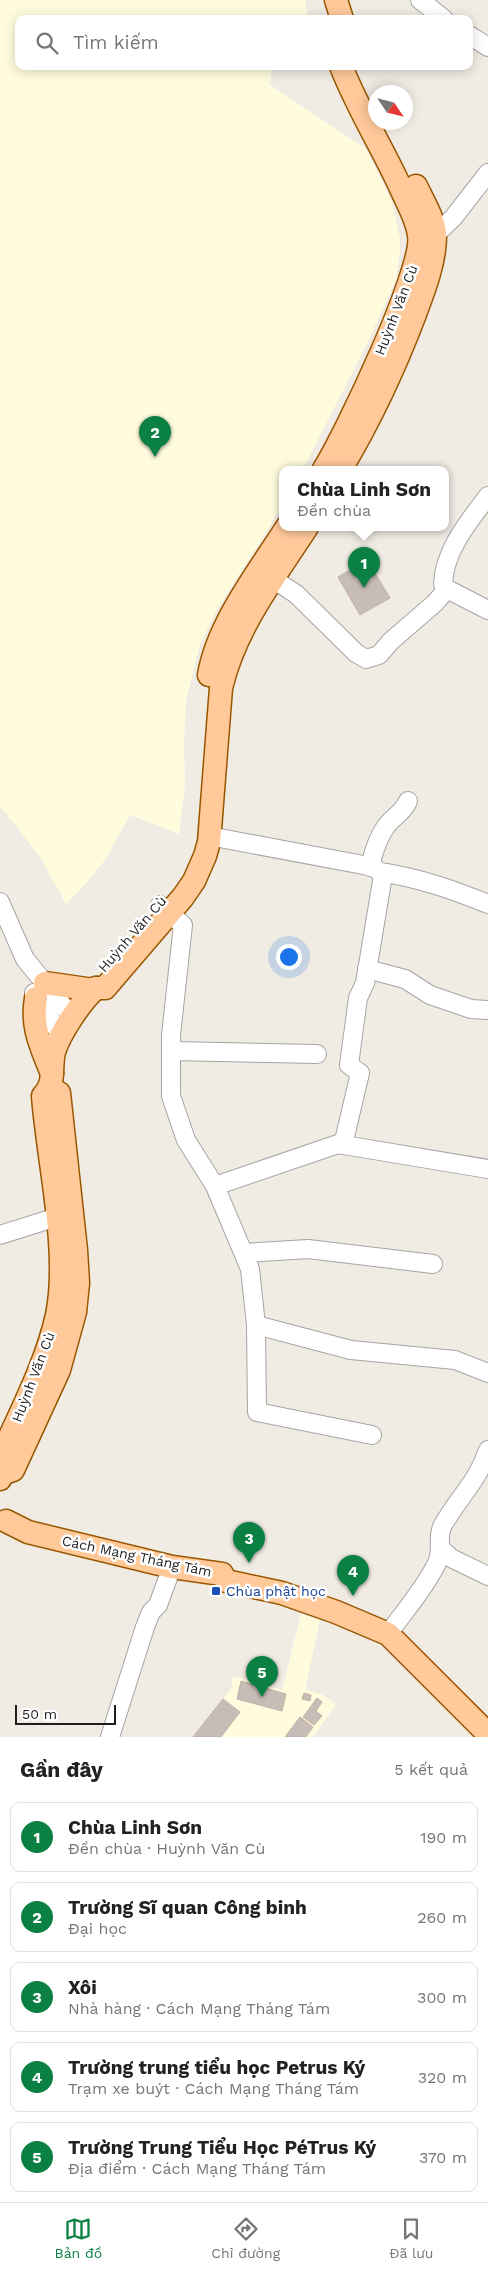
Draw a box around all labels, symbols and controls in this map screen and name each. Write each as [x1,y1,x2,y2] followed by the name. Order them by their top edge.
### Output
[15,15,473,70] search box
[33,29,61,57] icon: search
[73,31,159,54] text: Tìm kiếm
[368,85,413,130] north arrow
[371,263,421,357] street label: Huỳnh Văn Cù
[139,416,171,457] pin: 2
[279,466,449,531] popup
[297,478,431,501] text: Chùa Linh Sơn
[297,501,371,520] text: Đền chùa
[348,547,380,588] pin: 1
[95,893,169,975] street label: Huỳnh Văn Cù
[276,944,302,970] your location
[8,1330,58,1424] street label: Huỳnh Văn Cù
[233,1522,265,1563] pin: 3
[61,1532,213,1580] street label: Cách Mạng Tháng Tám
[337,1555,369,1596] pin: 4
[226,1583,326,1599] place label: Chùa phật học
[210,1585,222,1597] marker: Chùa phật học
[246,1656,278,1697] pin: 5
[15,1702,116,1725] scale bar
[22,1706,57,1722] text: 50 m
[20,1757,103,1782] text: Gần đây
[394,1760,468,1779] text: 5 kết quả
[68,1816,202,1839] text: Chùa Linh Sơn
[34,1828,40,1847] text: 1
[420,1828,467,1847] text: 190 m
[68,1839,265,1858] text: Đền chùa · Huỳnh Văn Cù
[68,1896,307,1919] text: Trường Sĩ quan Công binh
[32,1908,42,1927] text: 2
[417,1908,467,1927] text: 260 m
[68,1919,127,1938] text: Đại học
[68,1976,97,1999] text: Xôi
[32,1988,42,2007] text: 3
[417,1988,467,2007] text: 300 m
[68,1999,330,2018] text: Nhà hàng · Cách Mạng Tháng Tám
[68,2056,365,2079] text: Trường trung tiểu học Petrus Ký
[32,2068,42,2087] text: 4
[418,2068,467,2087] text: 320 m
[68,2079,359,2098] text: Trạm xe buýt · Cách Mạng Tháng Tám
[68,2136,376,2159] text: Trường Trung Tiểu Học PéTrus Ký
[32,2148,42,2167] text: 5
[419,2148,467,2167] text: 370 m
[68,2159,326,2178] text: Địa điểm · Cách Mạng Tháng Tám
[55,2215,102,2261] tab: Bản đồ
[211,2215,280,2261] tab: Chỉ đường
[389,2215,433,2261] tab: Đã lưu

